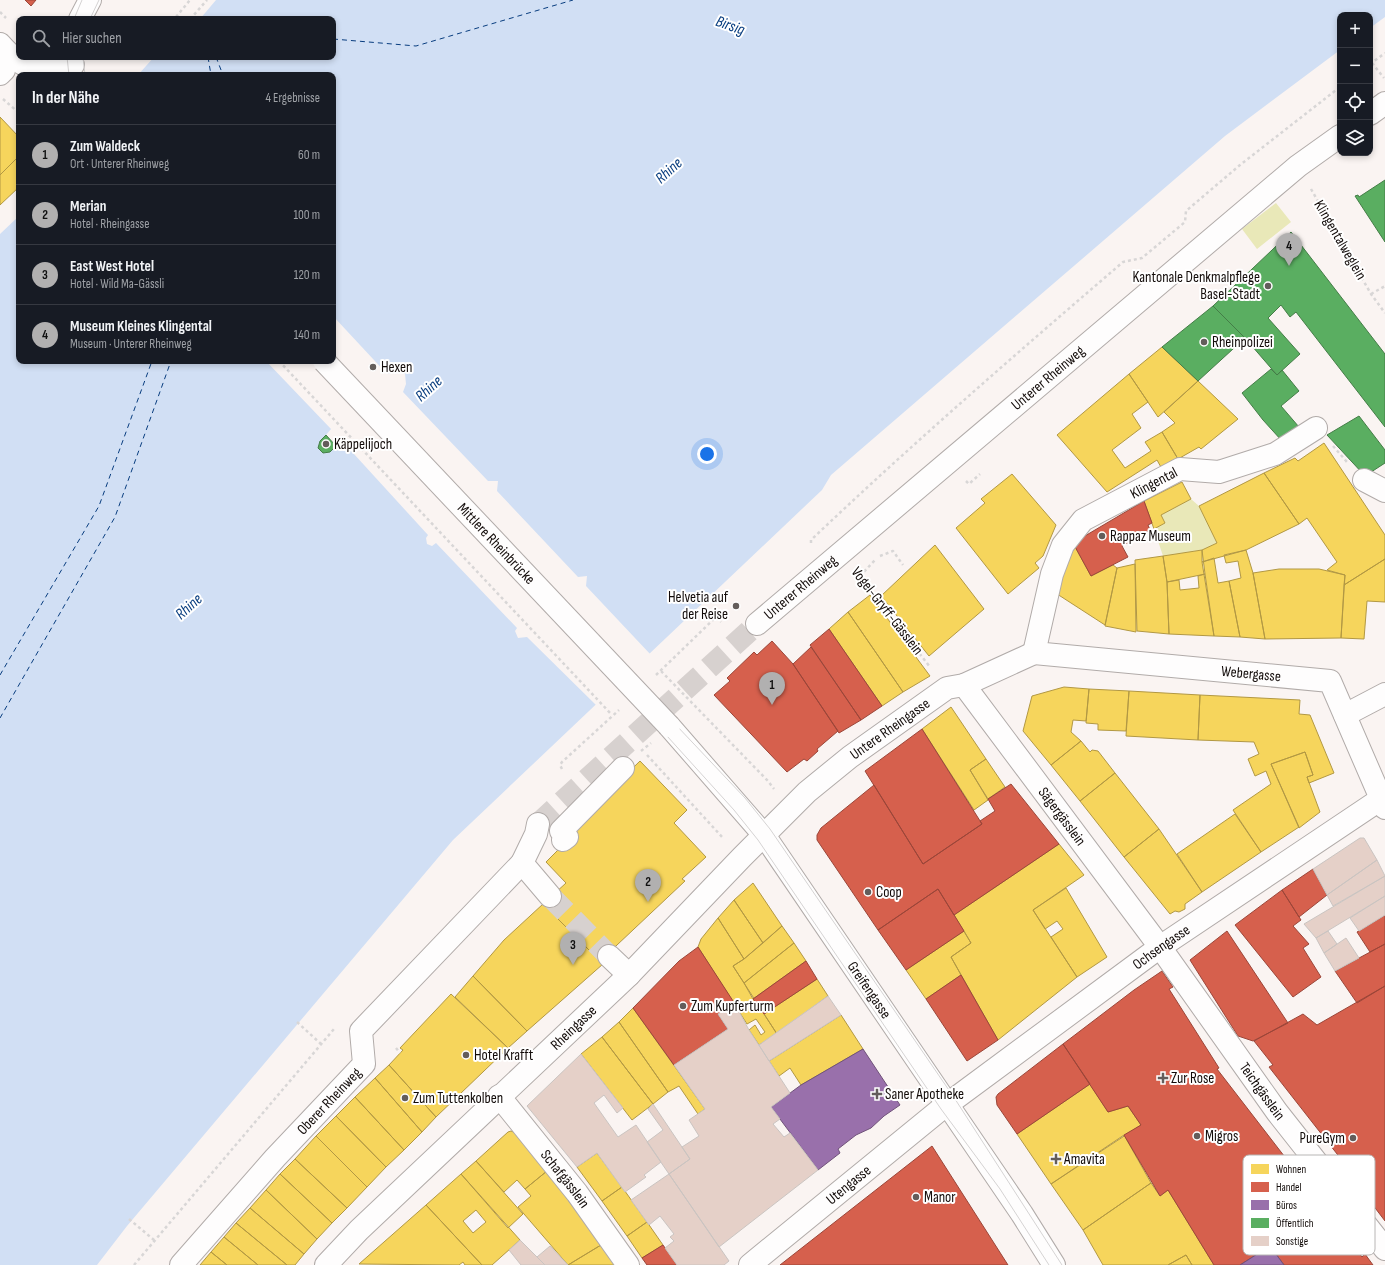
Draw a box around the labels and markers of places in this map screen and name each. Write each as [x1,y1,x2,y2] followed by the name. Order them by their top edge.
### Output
[1276,233,1302,266] pin: 4
[1132,268,1260,304] place label: Kantonale Denkmalpflege Basel-Stadt
[1263,281,1273,291] marker: Kantonale Denkmalpflege Basel-Stadt
[1212,333,1273,352] place label: Rheinpolizei
[1199,337,1209,347] marker: Rheinpolizei
[381,358,412,377] place label: Hexen
[368,362,378,372] marker: Hexen
[334,435,392,454] place label: Käppelijoch
[321,439,331,449] marker: Käppelijoch
[1110,527,1191,546] place label: Rappaz Museum
[1097,531,1107,541] marker: Rappaz Museum
[668,588,729,624] place label: Helvetia auf der Reise
[731,601,741,611] marker: Helvetia auf der Reise
[759,672,785,705] pin: 1
[635,869,661,902] pin: 2
[876,883,902,902] place label: Coop
[863,887,873,897] marker: Coop
[560,932,586,965] pin: 3
[691,997,774,1016] place label: Zum Kupferturm
[678,1001,688,1011] marker: Zum Kupferturm
[474,1046,534,1065] place label: Hotel Krafft
[461,1050,471,1060] marker: Hotel Krafft
[1171,1069,1214,1088] place label: Zur Rose
[1158,1073,1168,1083] marker: Zur Rose
[885,1085,964,1104] place label: Saner Apotheke
[413,1089,503,1108] place label: Zum Tuttenkolben
[872,1089,882,1099] marker: Saner Apotheke
[400,1093,410,1103] marker: Zum Tuttenkolben
[1205,1127,1238,1146] place label: Migros
[1300,1129,1345,1148] place label: PureGym
[1192,1131,1202,1141] marker: Migros
[1348,1133,1358,1143] marker: PureGym
[1063,1150,1105,1169] place label: Amavita
[1051,1154,1061,1164] marker: Amavita
[924,1188,956,1207] place label: Manor
[911,1192,921,1202] marker: Manor

